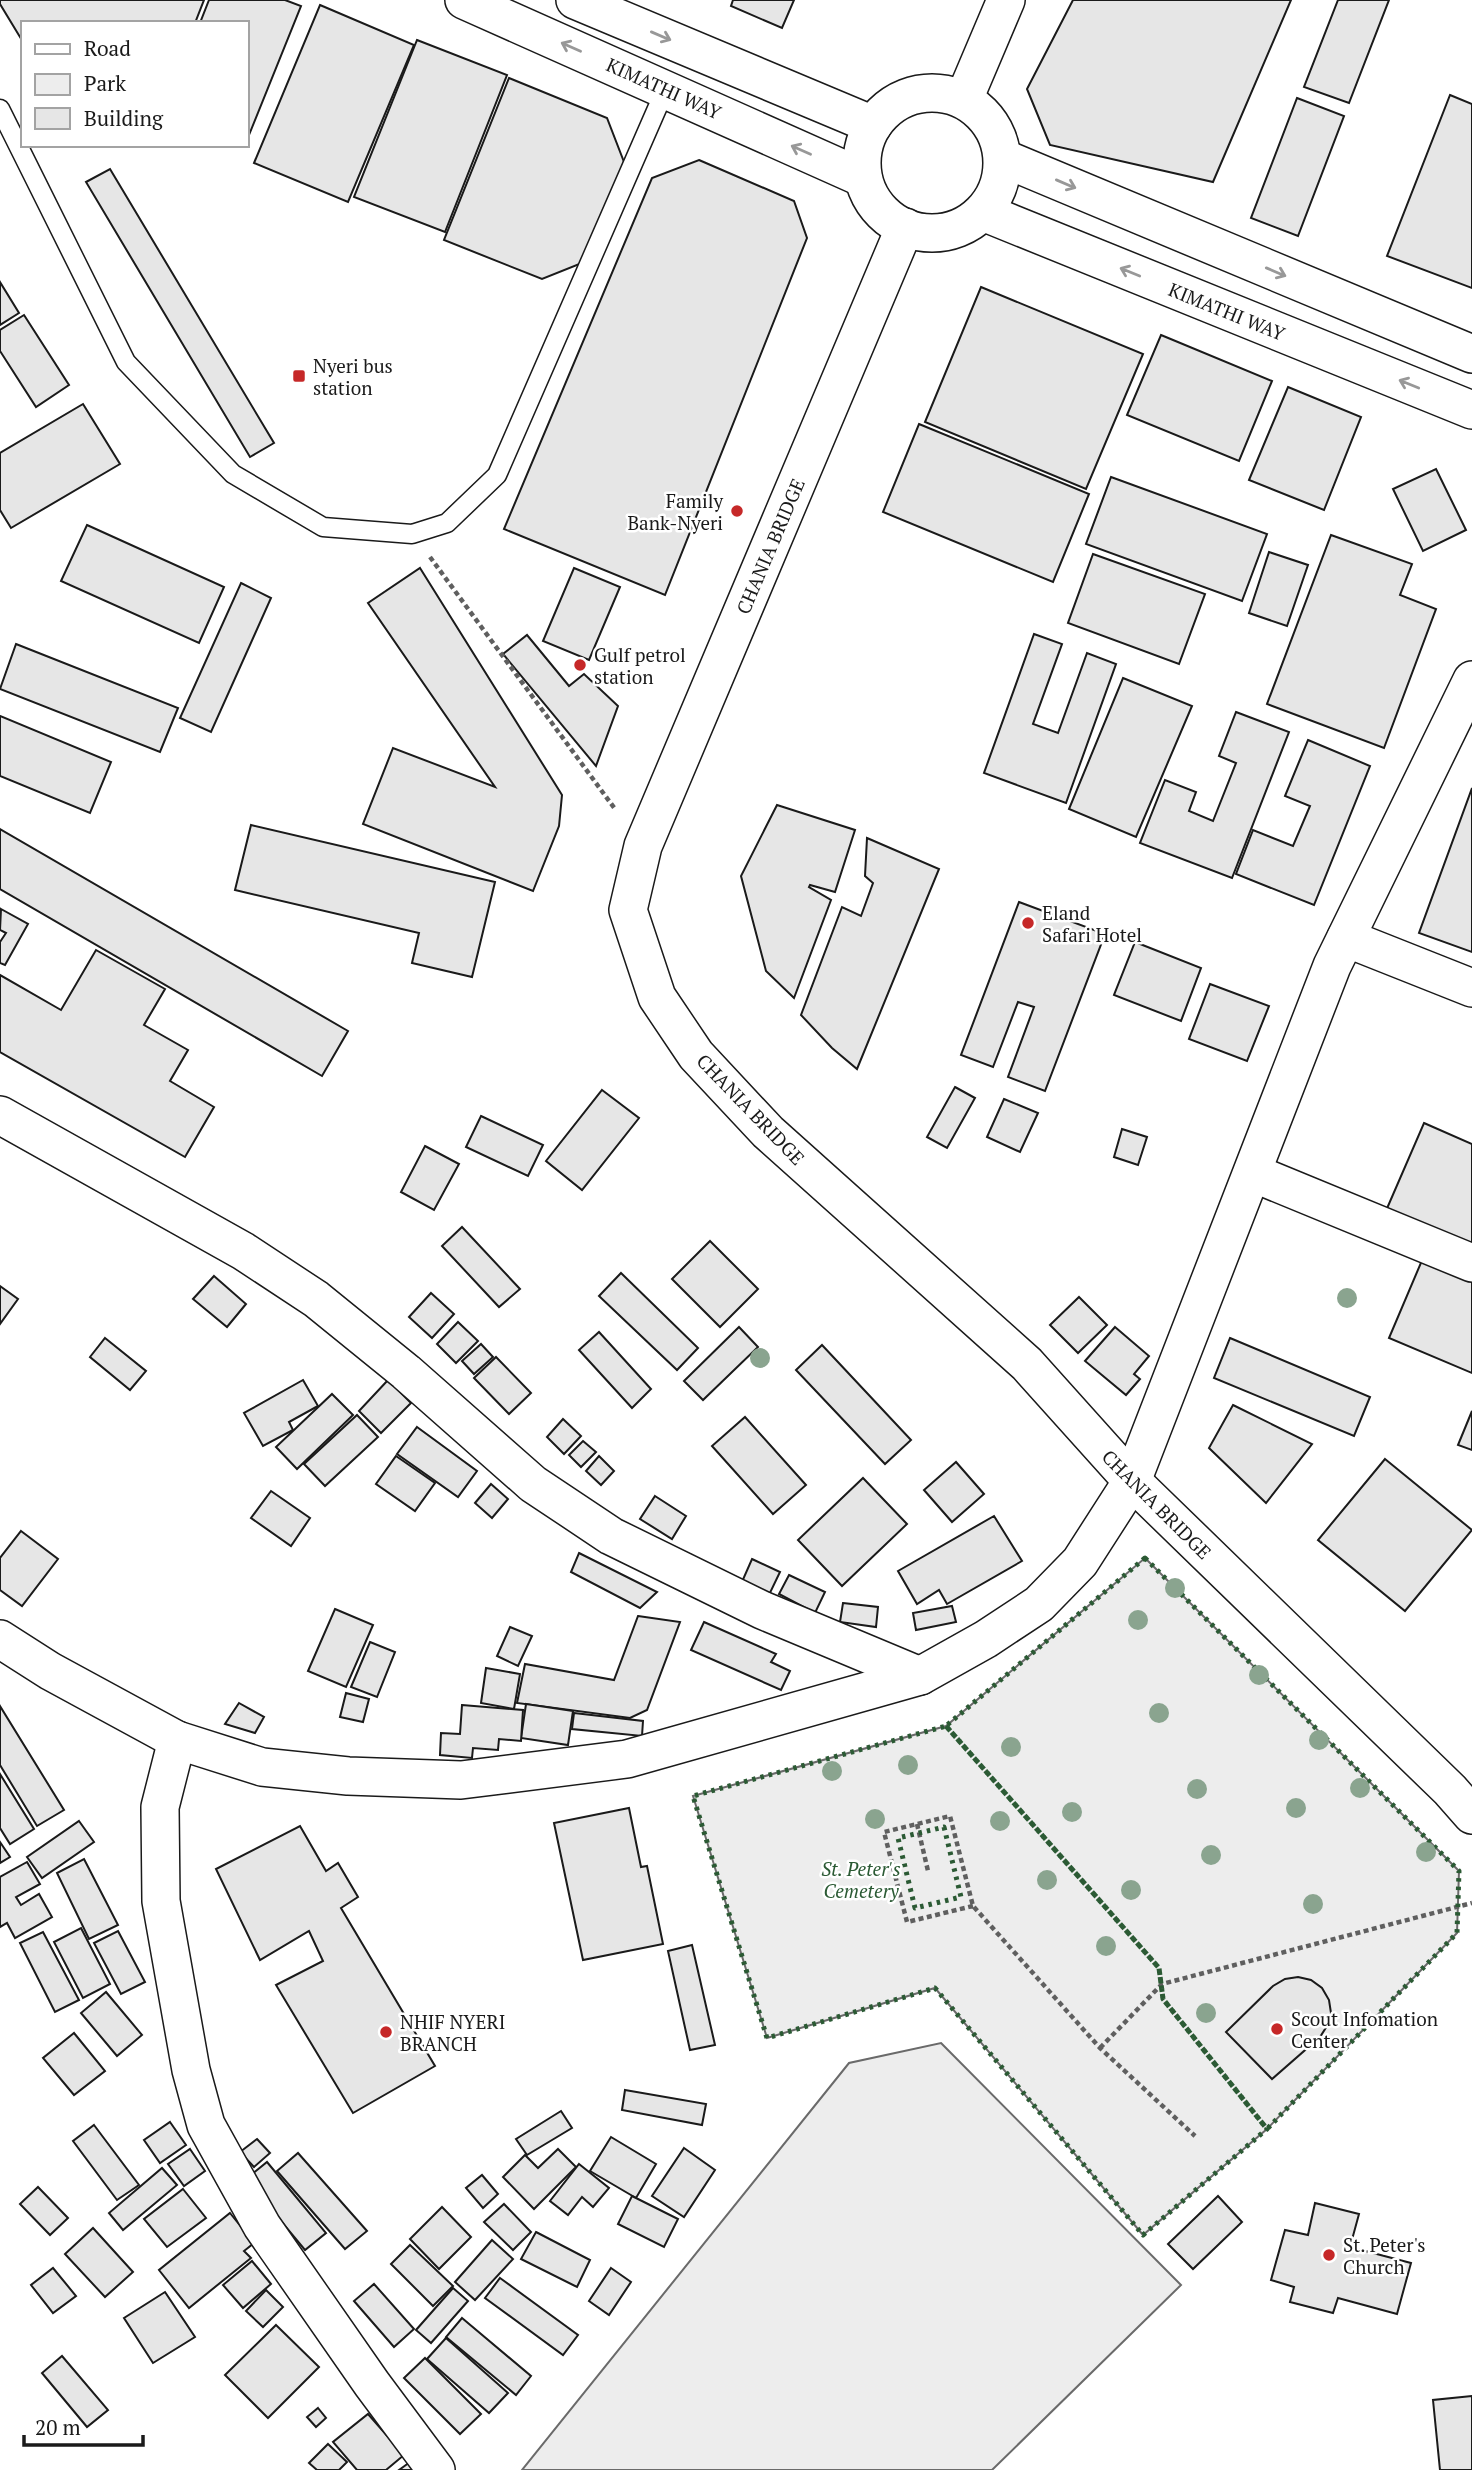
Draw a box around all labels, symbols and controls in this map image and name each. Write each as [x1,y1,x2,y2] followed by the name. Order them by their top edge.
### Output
[21,21,248,147] legend
[650,30,671,43] one-way arrow
[84,34,131,62] text: Road
[561,40,582,53] one-way arrow
[603,52,726,125] street label: KIMATHI WAY
[84,69,126,97] text: Park
[84,104,164,132] text: Building
[791,143,812,156] one-way arrow
[1055,179,1076,192] one-way arrow
[1119,264,1141,277] one-way arrow
[1264,266,1286,279] one-way arrow
[1165,276,1290,346] street label: KIMATHI WAY
[313,353,393,400] place label: Nyeri bus station
[291,368,307,384] marker: Nyeri bus station
[1398,377,1420,390] one-way arrow
[730,474,810,618] street label: CHANIA BRIDGE
[627,488,723,535] place label: Family Bank-Nyeri
[729,503,745,519] marker: Family Bank-Nyeri
[594,642,686,689] place label: Gulf petrol station
[572,657,588,673] marker: Gulf petrol station
[1042,900,1142,947] place label: Eland Safari Hotel
[1020,915,1036,931] marker: Eland Safari Hotel
[692,1048,810,1170] street label: CHANIA BRIDGE
[1097,1444,1217,1564] street label: CHANIA BRIDGE
[821,1856,901,1903] park label: St. Peter's Cemetery
[1291,2006,1438,2053] place label: Scout Infomation Center
[400,2009,505,2056] place label: NHIF NYERI BRANCH
[1269,2021,1285,2037] marker: Scout Infomation Center
[378,2024,394,2040] marker: NHIF NYERI BRANCH
[1343,2232,1426,2279] place label: St. Peter's Church
[1321,2247,1337,2263] marker: St. Peter's Church
[24,2404,144,2448] scale bar
[35,2413,81,2441] text: 20 m

